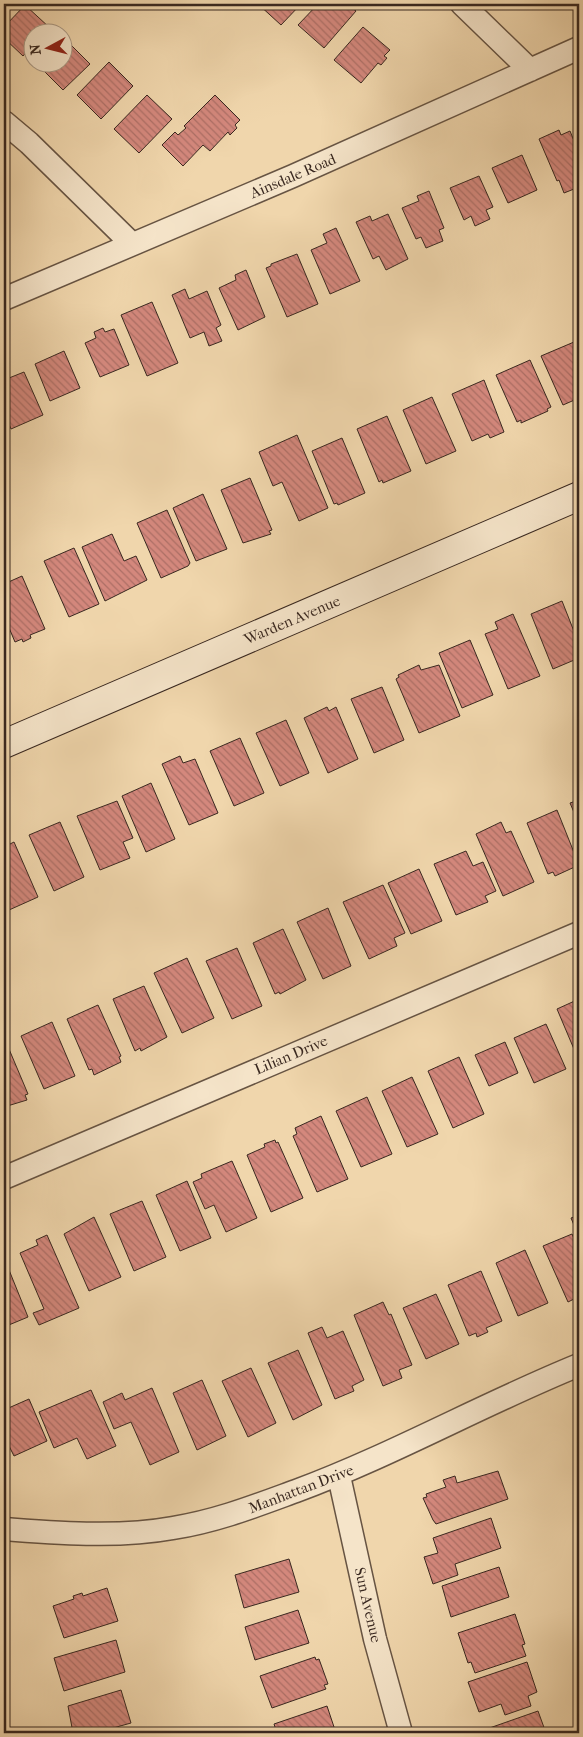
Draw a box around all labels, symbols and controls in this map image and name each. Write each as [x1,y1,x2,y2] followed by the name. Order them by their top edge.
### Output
[22,22,72,72] north arrow
[26,43,45,56] text: N
[246,150,339,203] street label: Ainsdale Road
[240,591,343,649] street label: Warden Avenue
[252,1031,331,1078] street label: Lilian Drive
[246,1461,357,1517] street label: Manhattan Drive
[351,1566,386,1645] street label: Sun Avenue

